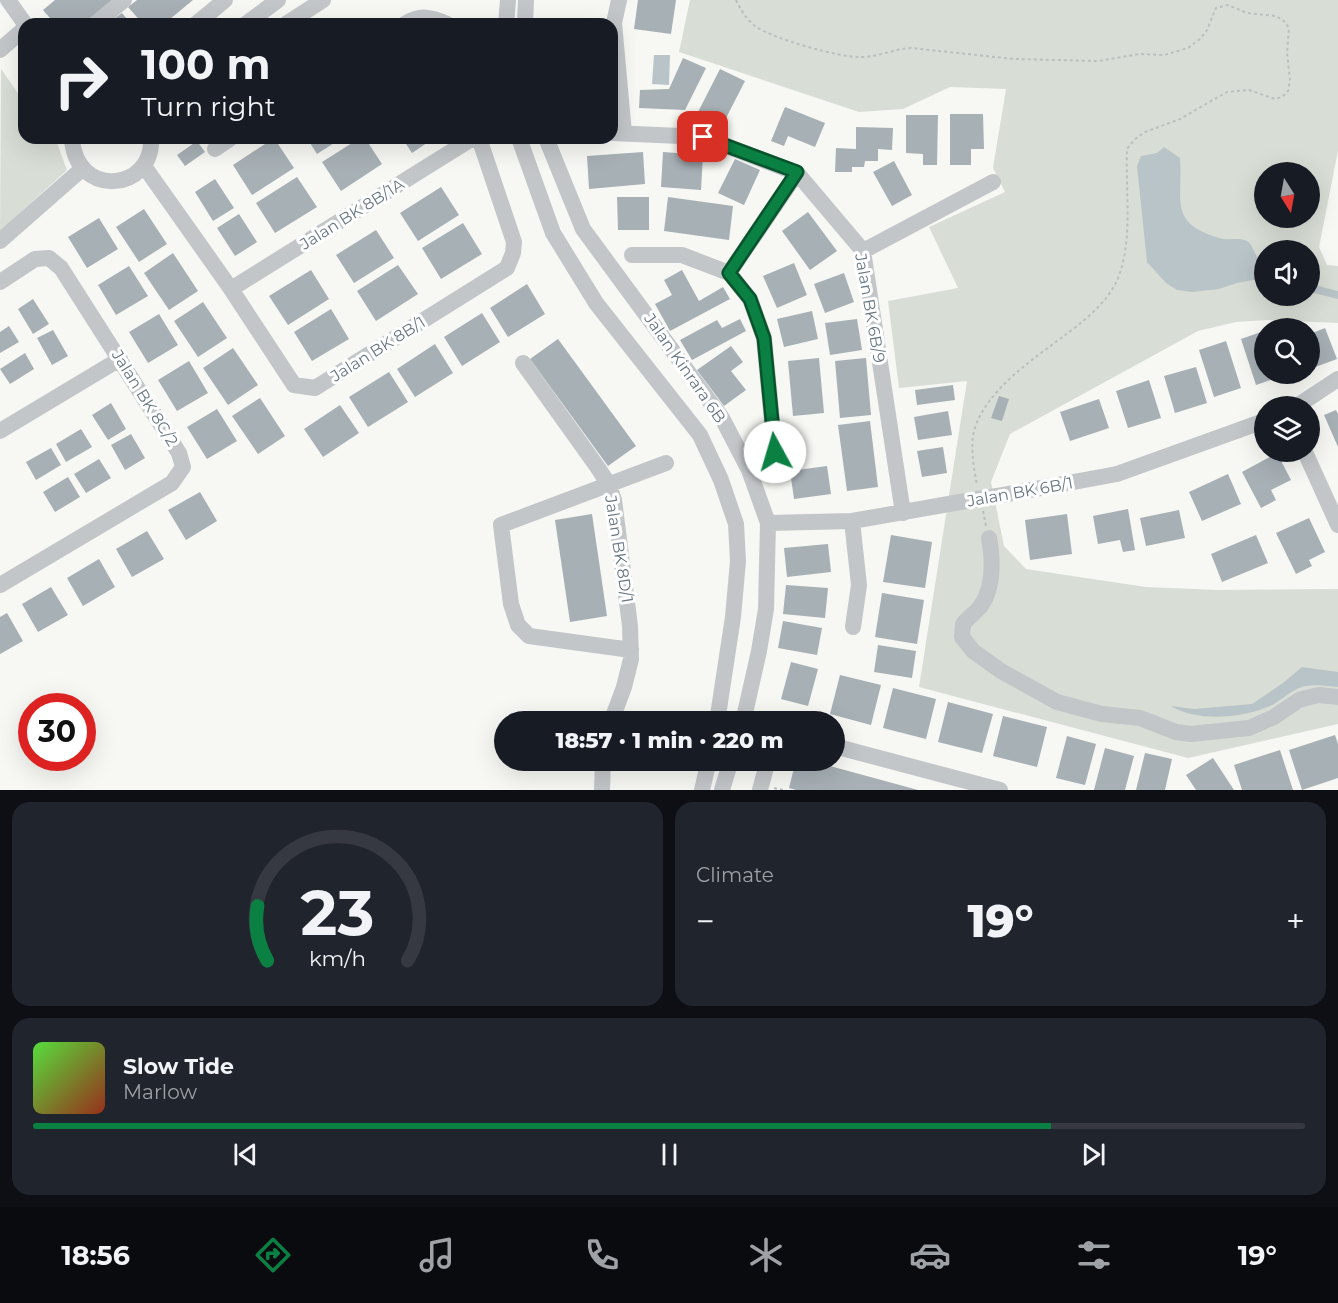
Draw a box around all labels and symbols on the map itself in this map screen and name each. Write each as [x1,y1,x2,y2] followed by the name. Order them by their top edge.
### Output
[677,111,728,162] pin
[1254,162,1320,228] north arrow
[296,174,408,254] street label: Jalan BK 8B/1A
[851,251,889,364] street label: Jalan BK 6B/9
[640,309,730,426] street label: Jalan Kinrara 6B
[326,312,429,386] street label: Jalan BK 8B/1
[107,346,182,450] street label: Jalan BK 8C/2
[743,420,807,484] position arrow
[965,473,1074,511] street label: Jalan BK 6B/1
[601,493,637,604] street label: Jalan BK 8D/1
[18,693,96,771] speed limit sign: 30

